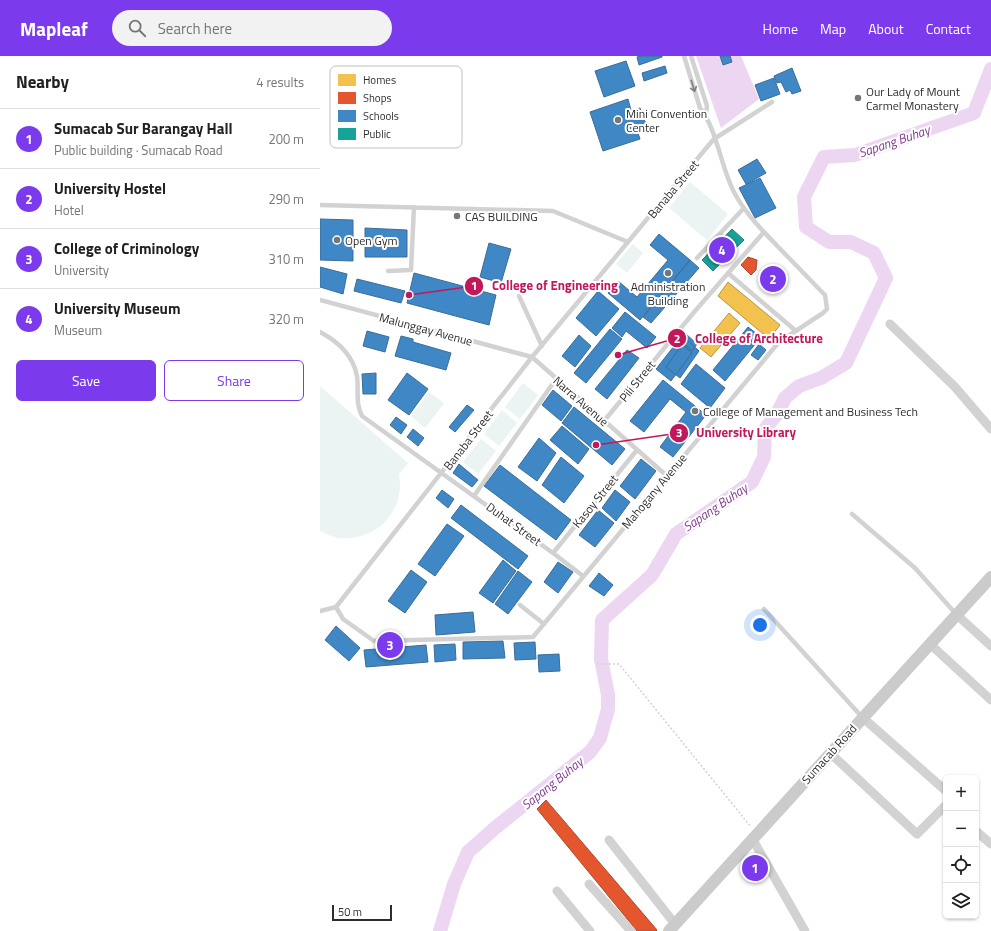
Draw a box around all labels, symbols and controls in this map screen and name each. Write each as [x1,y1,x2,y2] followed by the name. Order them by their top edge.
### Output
[112,10,392,46] search box
[20,14,88,43] text: Mapleaf
[126,17,148,39] icon: search
[158,17,232,40] text: Search here
[763,18,798,39] text: Home
[820,18,846,39] text: Map
[868,18,904,39] text: About
[926,18,971,39] text: Contact
[330,66,462,148] legend
[16,69,69,95] text: Nearby
[256,72,304,92] text: 4 results
[363,72,396,88] text: Homes
[690,80,698,92] one-way arrow
[866,82,961,115] place label: Our Lady of Mount Carmel Monastery
[363,90,392,106] text: Shops
[853,93,863,103] marker: Our Lady of Mount Carmel Monastery
[626,104,707,137] place label: Mini Convention Center
[363,108,399,124] text: Schools
[613,115,623,125] marker: Mini Convention Center
[54,117,233,140] text: Sumacab Sur Barangay Hall
[856,119,934,163] water label: Sapang Buhay
[363,126,391,142] text: Public
[25,129,33,149] text: 1
[268,129,304,149] text: 200 m
[54,140,223,160] text: Public building · Sumacab Road
[643,155,704,223] street label: Banaba Street
[54,177,166,200] text: University Hostel
[25,189,33,209] text: 2
[268,189,304,209] text: 290 m
[54,200,84,220] text: Hotel
[465,207,538,226] place label: CAS BUILDING
[452,211,462,221] marker: CAS BUILDING
[345,231,398,250] place label: Open Gym
[332,235,342,245] marker: Open Gym
[709,235,735,265] pin: 4
[54,237,199,260] text: College of Criminology
[25,249,33,269] text: 3
[268,249,304,269] text: 310 m
[54,260,109,280] text: University
[760,264,786,294] pin: 2
[663,268,673,278] marker: Administration Building
[464,273,626,298] callout: College of Engineering
[492,275,618,295] text: College of Engineering
[471,276,477,295] text: 1
[631,277,705,310] place label: Administration Building
[54,297,180,320] text: University Museum
[377,307,475,351] street label: Malunggay Avenue
[25,309,33,329] text: 4
[268,309,304,329] text: 320 m
[54,320,102,340] text: Museum
[667,326,831,351] callout: College of Architecture
[695,328,823,348] text: College of Architecture
[674,329,680,348] text: 2
[614,355,660,406] street label: Pili Street
[16,360,156,401] button: Save
[164,360,304,401] button: Share
[549,371,613,431] street label: Narra Avenue
[703,402,918,421] place label: College of Management and Business Tech
[438,405,498,474] street label: Banaba Street
[690,406,700,416] marker: College of Management and Business Tech
[669,420,804,445] callout: University Library
[696,422,796,442] text: University Library
[676,423,682,442] text: 3
[617,449,691,533] street label: Mahogany Avenue
[567,470,623,532] street label: Kasoy Street
[679,477,753,536] water label: Sapang Buhay
[482,497,546,551] street label: Duhat Street
[750,615,770,635] your location
[377,630,403,660] pin: 3
[797,720,861,788] street label: Sumacab Road
[517,751,589,814] water label: Sapang Buhay
[943,775,979,919] map controls
[943,775,979,811] button: +
[943,811,979,847] button: −
[943,847,979,883] button: locate
[742,853,768,883] pin: 1
[943,883,979,919] button: layers
[332,903,392,922] scale bar
[338,904,362,920] text: 50 m

